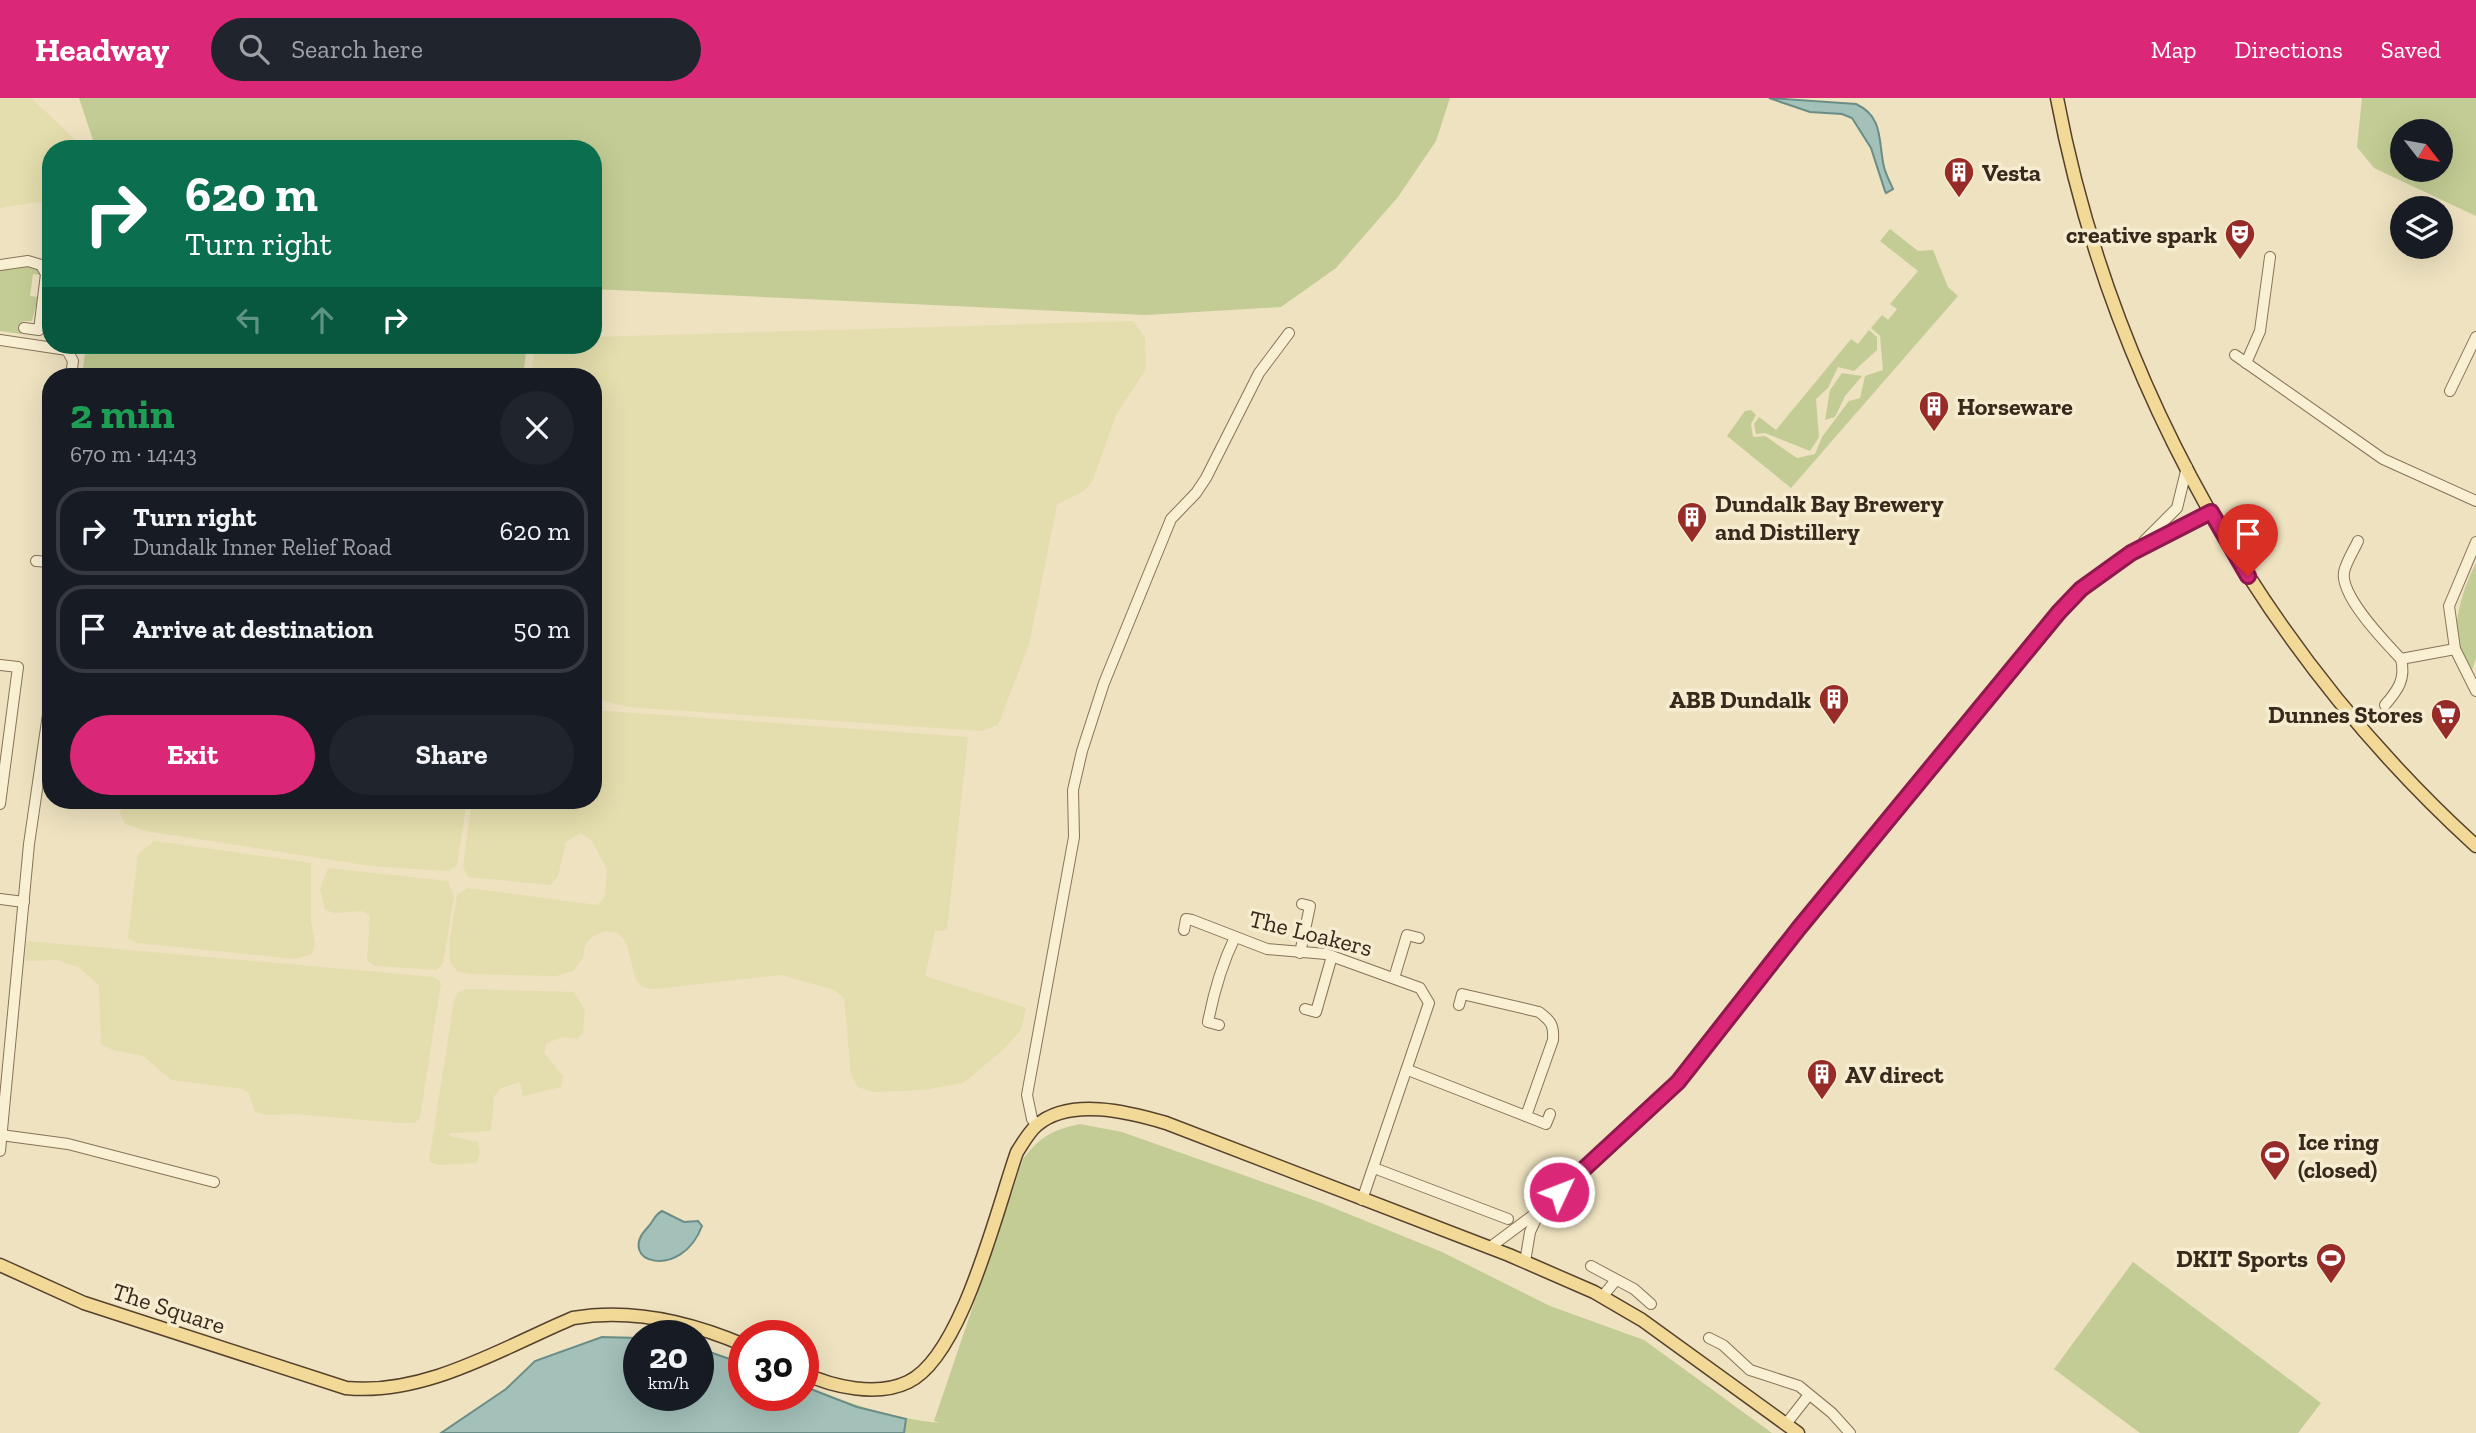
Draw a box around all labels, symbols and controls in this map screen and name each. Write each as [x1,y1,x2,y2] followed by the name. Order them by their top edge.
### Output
[211,18,701,81] search box
[35,30,169,69] text: Headway
[235,30,273,68] icon: search
[291,33,423,65] text: Search here
[2151,35,2197,64] text: Map
[2235,35,2343,64] text: Directions
[2381,35,2441,64] text: Saved
[2390,119,2454,182] north arrow
[2390,119,2453,259] map controls
[1942,155,1976,199] building icon: Vesta
[1982,158,2041,187] place label: Vesta
[185,165,318,224] text: 620 m
[70,168,161,259] icon: right
[2390,196,2453,259] button: layers
[2223,217,2257,261] theatre icon: creative spark
[2066,220,2217,249] place label: creative spark
[185,225,332,263] text: Turn right
[230,301,268,339] icon: left
[303,301,341,339] icon: ahead
[376,301,414,339] icon: right
[70,388,175,439] text: 2 min
[1917,389,1951,433] building icon: Horseware
[500,391,574,465] button: close
[1957,392,2073,421] place label: Horseware
[70,440,197,468] text: 670 m · 14:43
[1715,489,1944,546] place label: Dundalk Bay Brewery and Distillery
[1675,500,1709,544] building icon: Dundalk Bay Brewery and Distillery
[133,501,256,533] text: Turn right
[2218,504,2278,576] pin
[74,512,112,550] icon: right
[499,515,570,547] text: 620 m
[2229,515,2267,553] icon: arrive
[133,533,392,561] text: Dundalk Inner Relief Road
[74,610,112,648] icon: arrive
[133,613,373,645] text: Arrive at destination
[513,613,570,645] text: 50 m
[1817,682,1851,726] building icon: ABB Dundalk
[1669,685,1811,714] place label: ABB Dundalk
[2429,697,2463,741] supermarket icon: Dunnes Stores
[2268,700,2423,729] place label: Dunnes Stores
[70,715,315,795] button: Exit
[329,715,574,795] button: Share
[1246,904,1376,962] street label: The Loakers
[1805,1057,1839,1101] building icon: AV direct
[1845,1060,1944,1089] place label: AV direct
[2298,1127,2379,1184] place label: Ice ring (closed)
[2258,1138,2292,1182] sports icon: Ice ring (closed)
[1522,1155,1596,1229] position arrow
[2314,1241,2348,1285] sports icon: DKIT Sports
[2176,1244,2308,1273] place label: DKIT Sports
[109,1276,229,1340] street label: The Square
[728,1320,819,1411] speed limit sign: 30
[649,1335,688,1377] text: 20
[648,1372,689,1394] text: km/h

